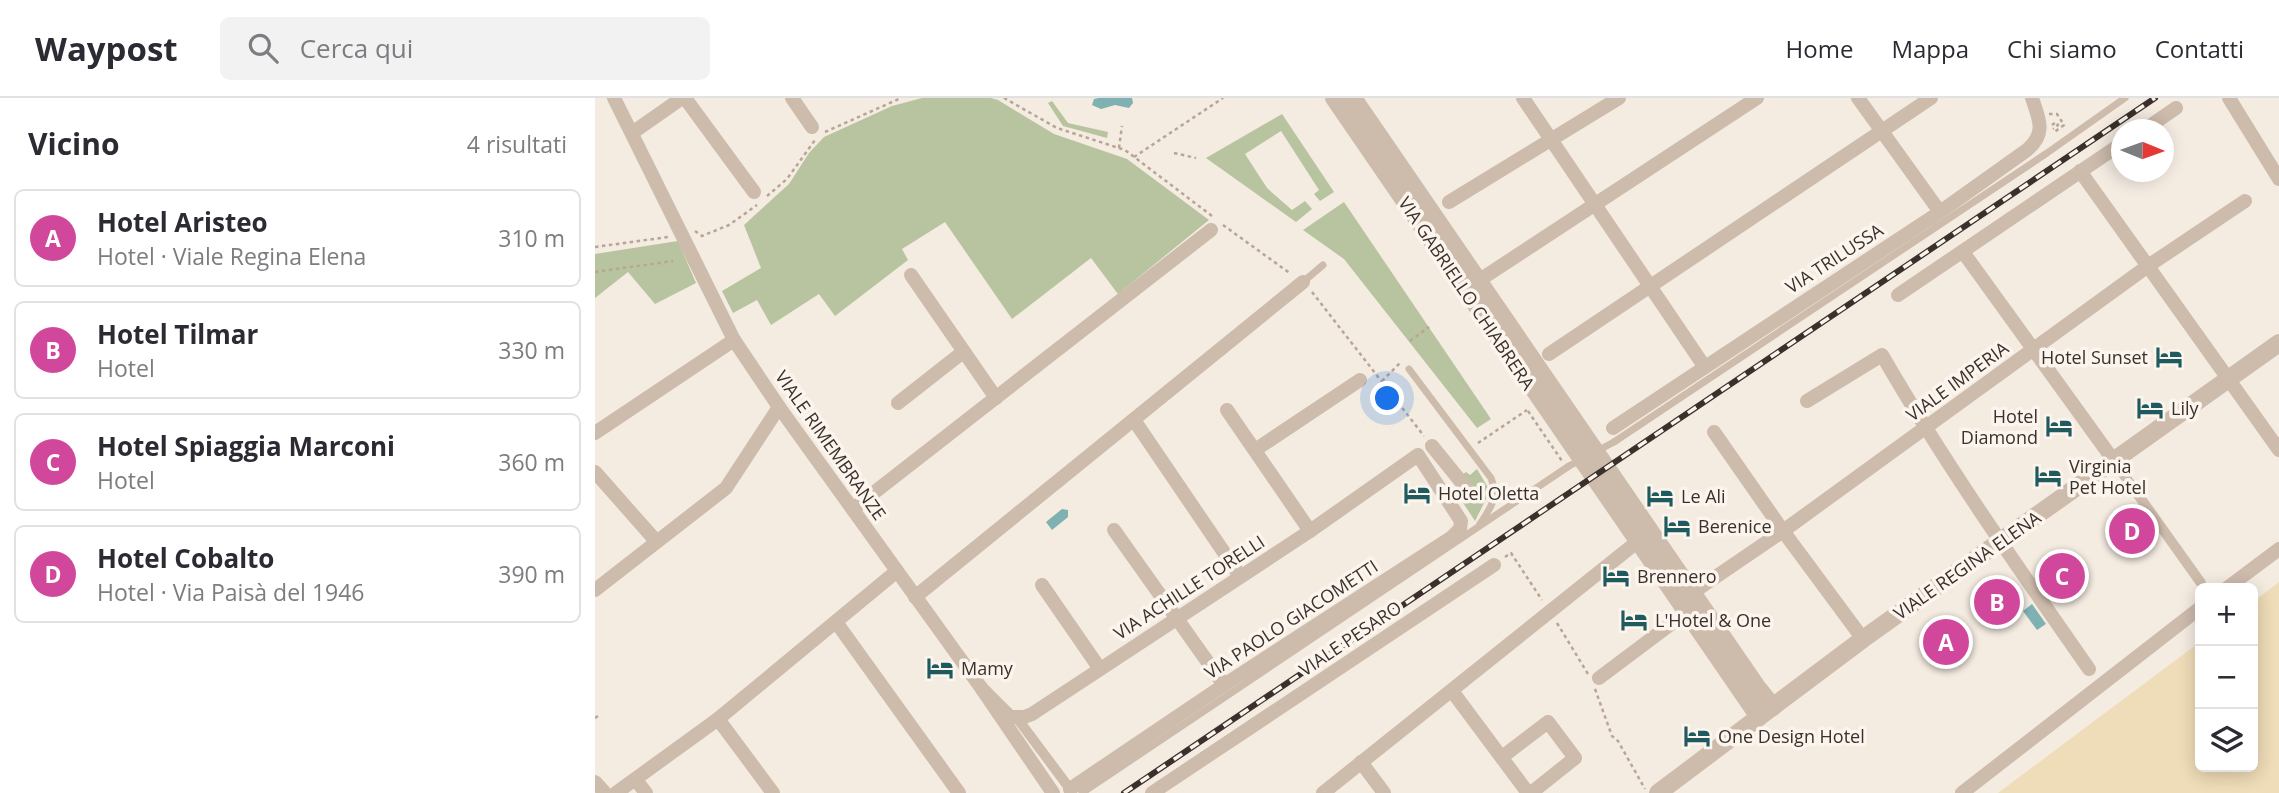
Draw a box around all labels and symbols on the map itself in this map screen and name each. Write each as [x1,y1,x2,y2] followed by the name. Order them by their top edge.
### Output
[2111,119,2174,182] north arrow
[1393,192,1541,395] street label: VIA GABRIELLO CHIABRERA
[1781,217,1888,298] street label: VIA TRILUSSA
[1901,335,2013,426] street label: VIALE IMPERIA
[2154,342,2184,372] hotel icon: Hotel Sunset
[2041,345,2148,369] place label: Hotel Sunset
[770,365,892,525] street label: VIALE RIMEMBRANZE
[1370,381,1404,415] your location
[2135,393,2165,423] hotel icon: Lily
[2171,396,2199,420] place label: Lily
[1961,404,2038,449] place label: Hotel Diamond
[2044,411,2074,441] hotel icon: Hotel Diamond
[2069,454,2146,499] place label: Virginia Pet Hotel
[2033,461,2063,491] hotel icon: Virginia Pet Hotel
[1402,478,1432,508] hotel icon: Hotel Oletta
[1438,481,1539,505] place label: Hotel Oletta
[1645,481,1675,511] hotel icon: Le Ali
[1681,484,1726,508] place label: Le Ali
[1889,505,2046,625] street label: VIALE REGINA ELENA
[2109,505,2155,557] pin: D
[1662,511,1692,541] hotel icon: Berenice
[1698,514,1772,538] place label: Berenice
[1109,529,1269,645] street label: VIA ACHILLE TORELLI
[2039,550,2085,602] pin: C
[1200,554,1382,684] street label: VIA PAOLO GIACOMETTI
[1601,561,1631,591] hotel icon: Brennero
[1637,564,1716,588] place label: Brennero
[1974,576,2020,628] pin: B
[1294,595,1406,681] street label: VIALE PESARO
[1619,605,1649,635] hotel icon: L'Hotel & One
[1655,608,1771,632] place label: L'Hotel & One
[1923,616,1969,668] pin: A
[925,653,955,683] hotel icon: Mamy
[961,656,1014,680] place label: Mamy
[1682,721,1712,751] hotel icon: One Design Hotel
[1718,724,1865,748] place label: One Design Hotel

